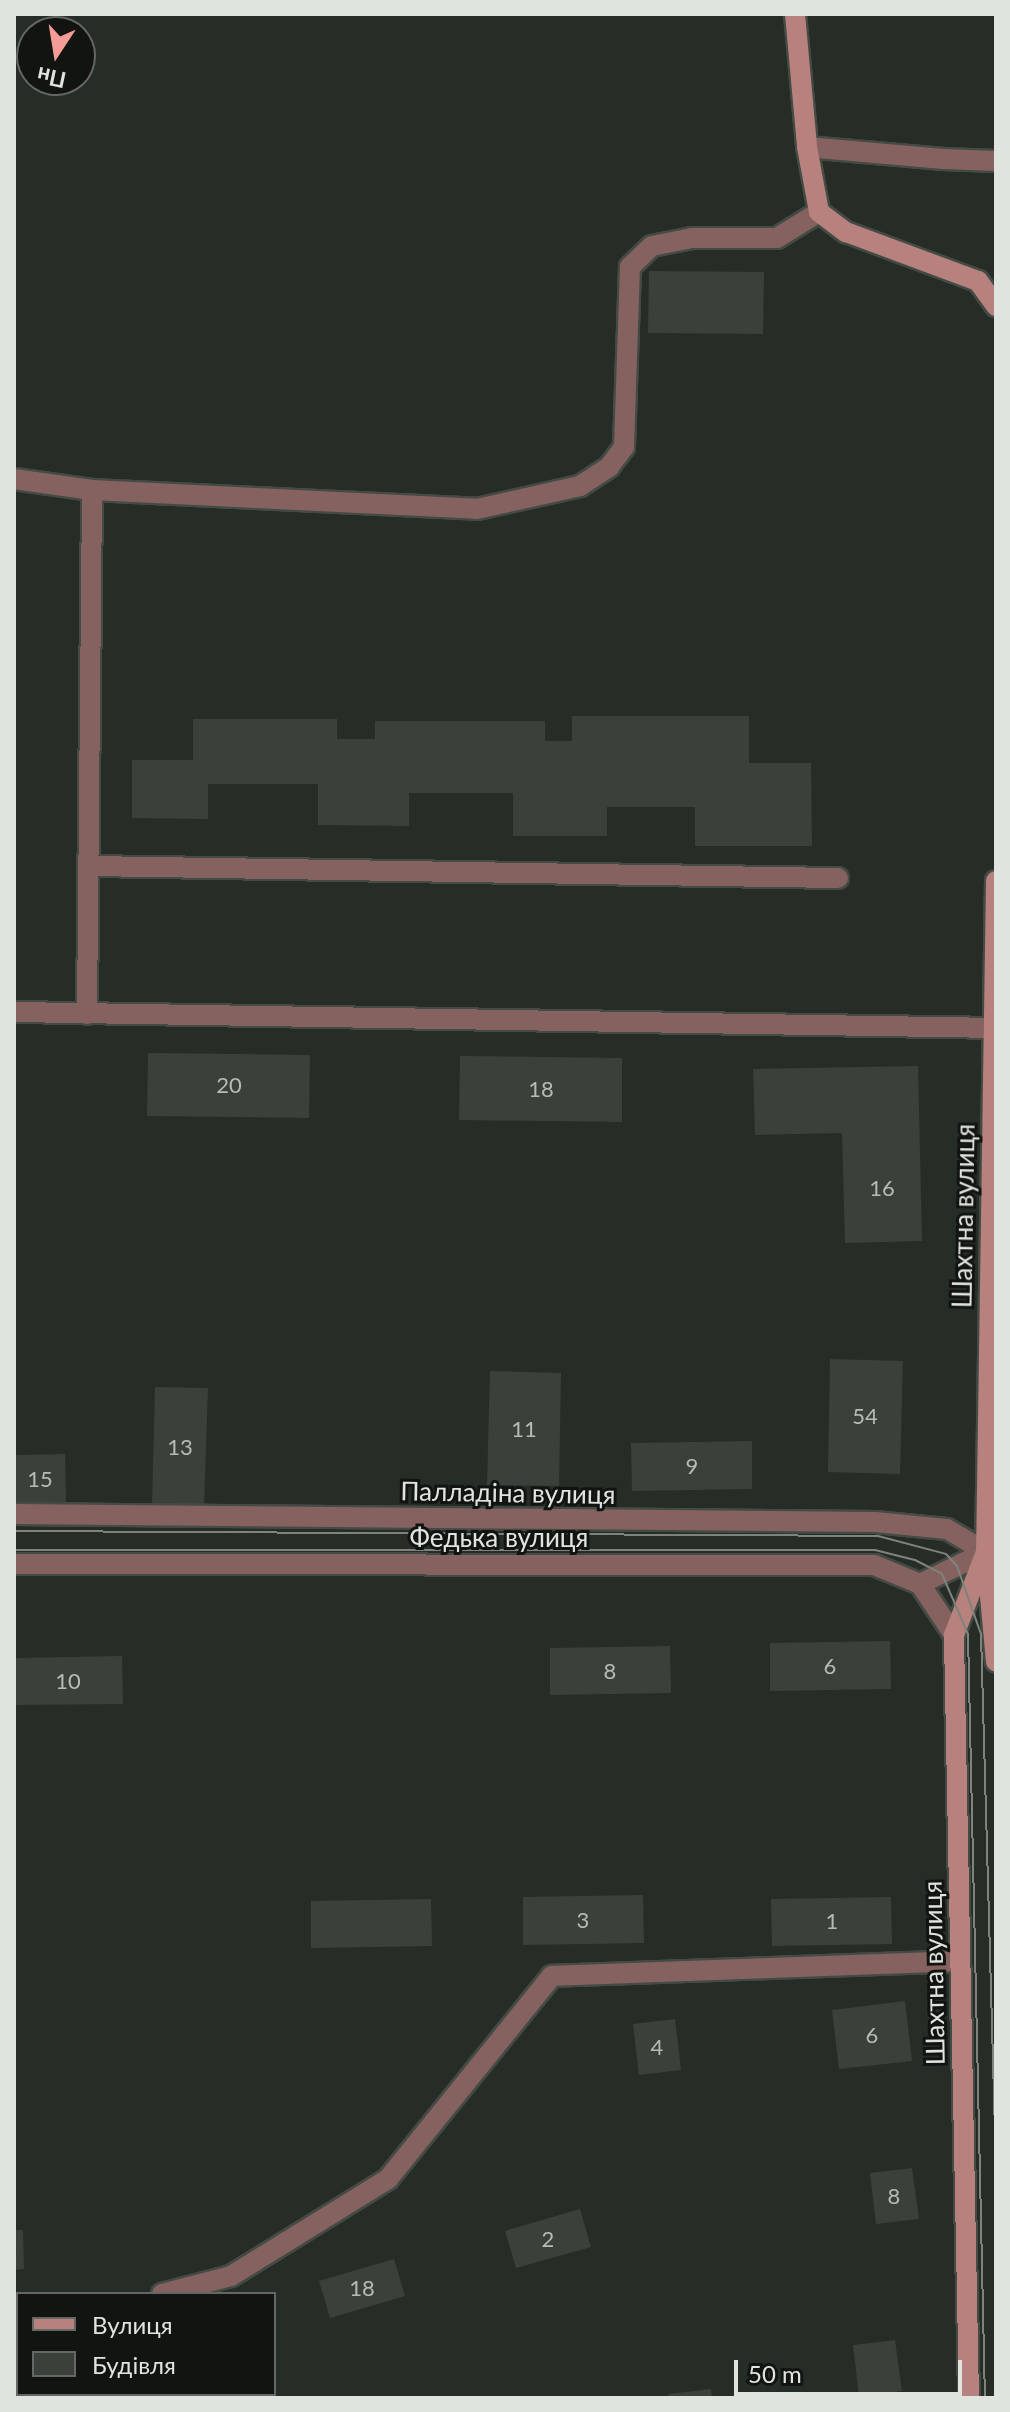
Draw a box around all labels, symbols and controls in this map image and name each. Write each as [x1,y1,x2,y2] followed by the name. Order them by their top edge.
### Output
[16,16,96,96] north arrow
[34,62,68,94] text: Пн
[216,1072,242,1098] house number: 20
[528,1076,554,1102] house number: 18
[947,1124,981,1308] street label: Шахтна вулиця
[869,1175,895,1201] house number: 16
[852,1403,878,1429] house number: 54
[511,1416,537,1442] house number: 11
[167,1434,193,1460] house number: 13
[686,1453,698,1479] house number: 9
[27,1466,53,1492] house number: 15
[400,1476,616,1510] street label: Палладіна вулиця
[410,1522,588,1554] street label: Федька вулиця
[824,1653,836,1679] house number: 6
[604,1658,616,1684] house number: 8
[55,1668,81,1694] house number: 10
[917,1881,951,2065] street label: Шахтна вулиця
[577,1907,589,1933] house number: 3
[826,1908,838,1934] house number: 1
[866,2022,878,2048] house number: 6
[651,2034,663,2060] house number: 4
[888,2183,900,2209] house number: 8
[542,2226,554,2252] house number: 2
[349,2275,375,2301] house number: 18
[16,2292,276,2396] legend
[92,2310,173,2339] text: Вулиця
[738,2344,966,2394] scale bar
[92,2350,176,2379] text: Будівля
[748,2359,802,2388] text: 50 m

